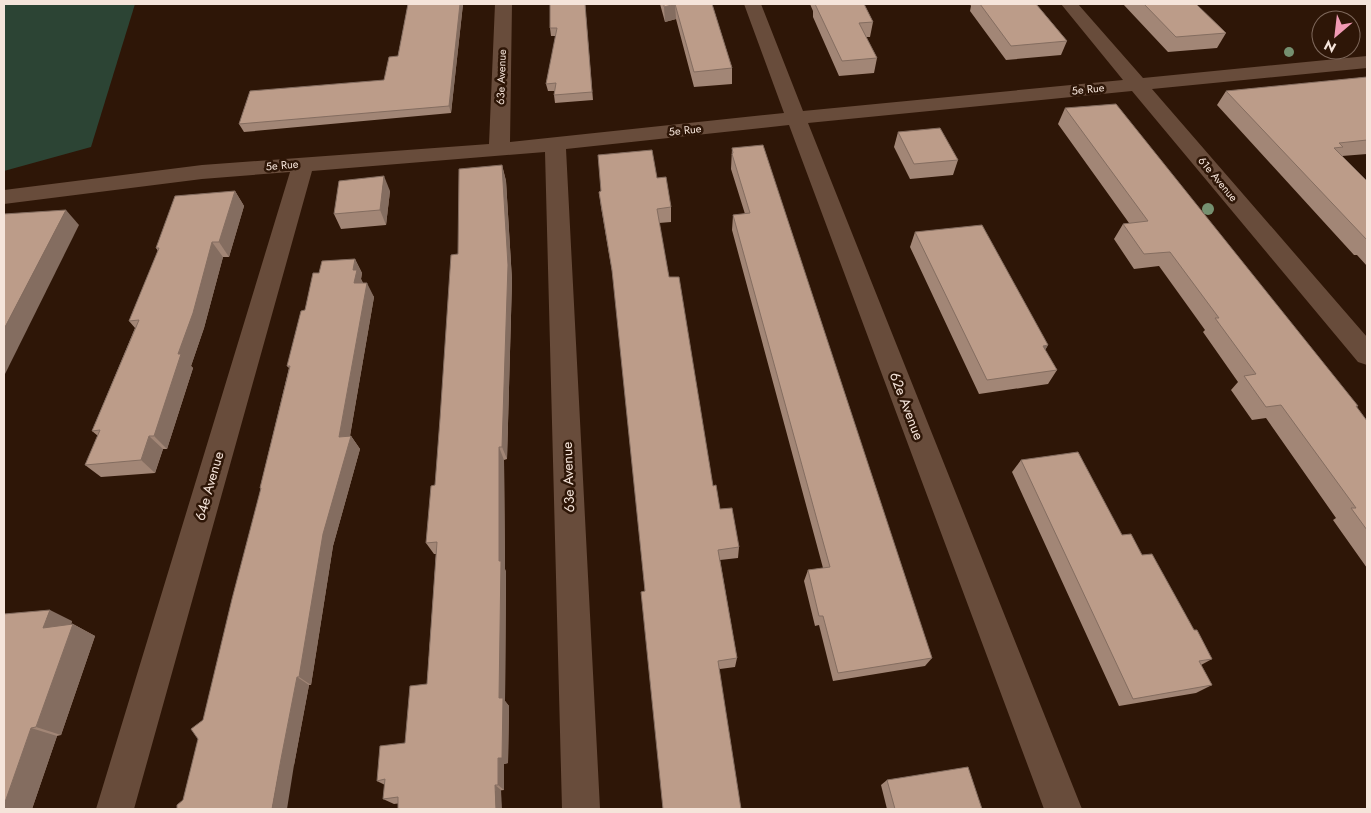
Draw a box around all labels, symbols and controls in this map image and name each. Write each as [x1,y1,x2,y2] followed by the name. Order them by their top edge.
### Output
[1311,10,1361,60] north arrow
[1320,35,1340,58] text: N
[492,49,510,105] street label: 63e Avenue
[1071,79,1105,99] street label: 5e Rue
[668,120,702,140] street label: 5e Rue
[1194,153,1242,205] street label: 61e Avenue
[265,156,299,174] street label: 5e Rue
[885,369,929,443] street label: 62e Avenue
[557,441,579,513] street label: 63e Avenue
[190,449,228,523] street label: 64e Avenue

